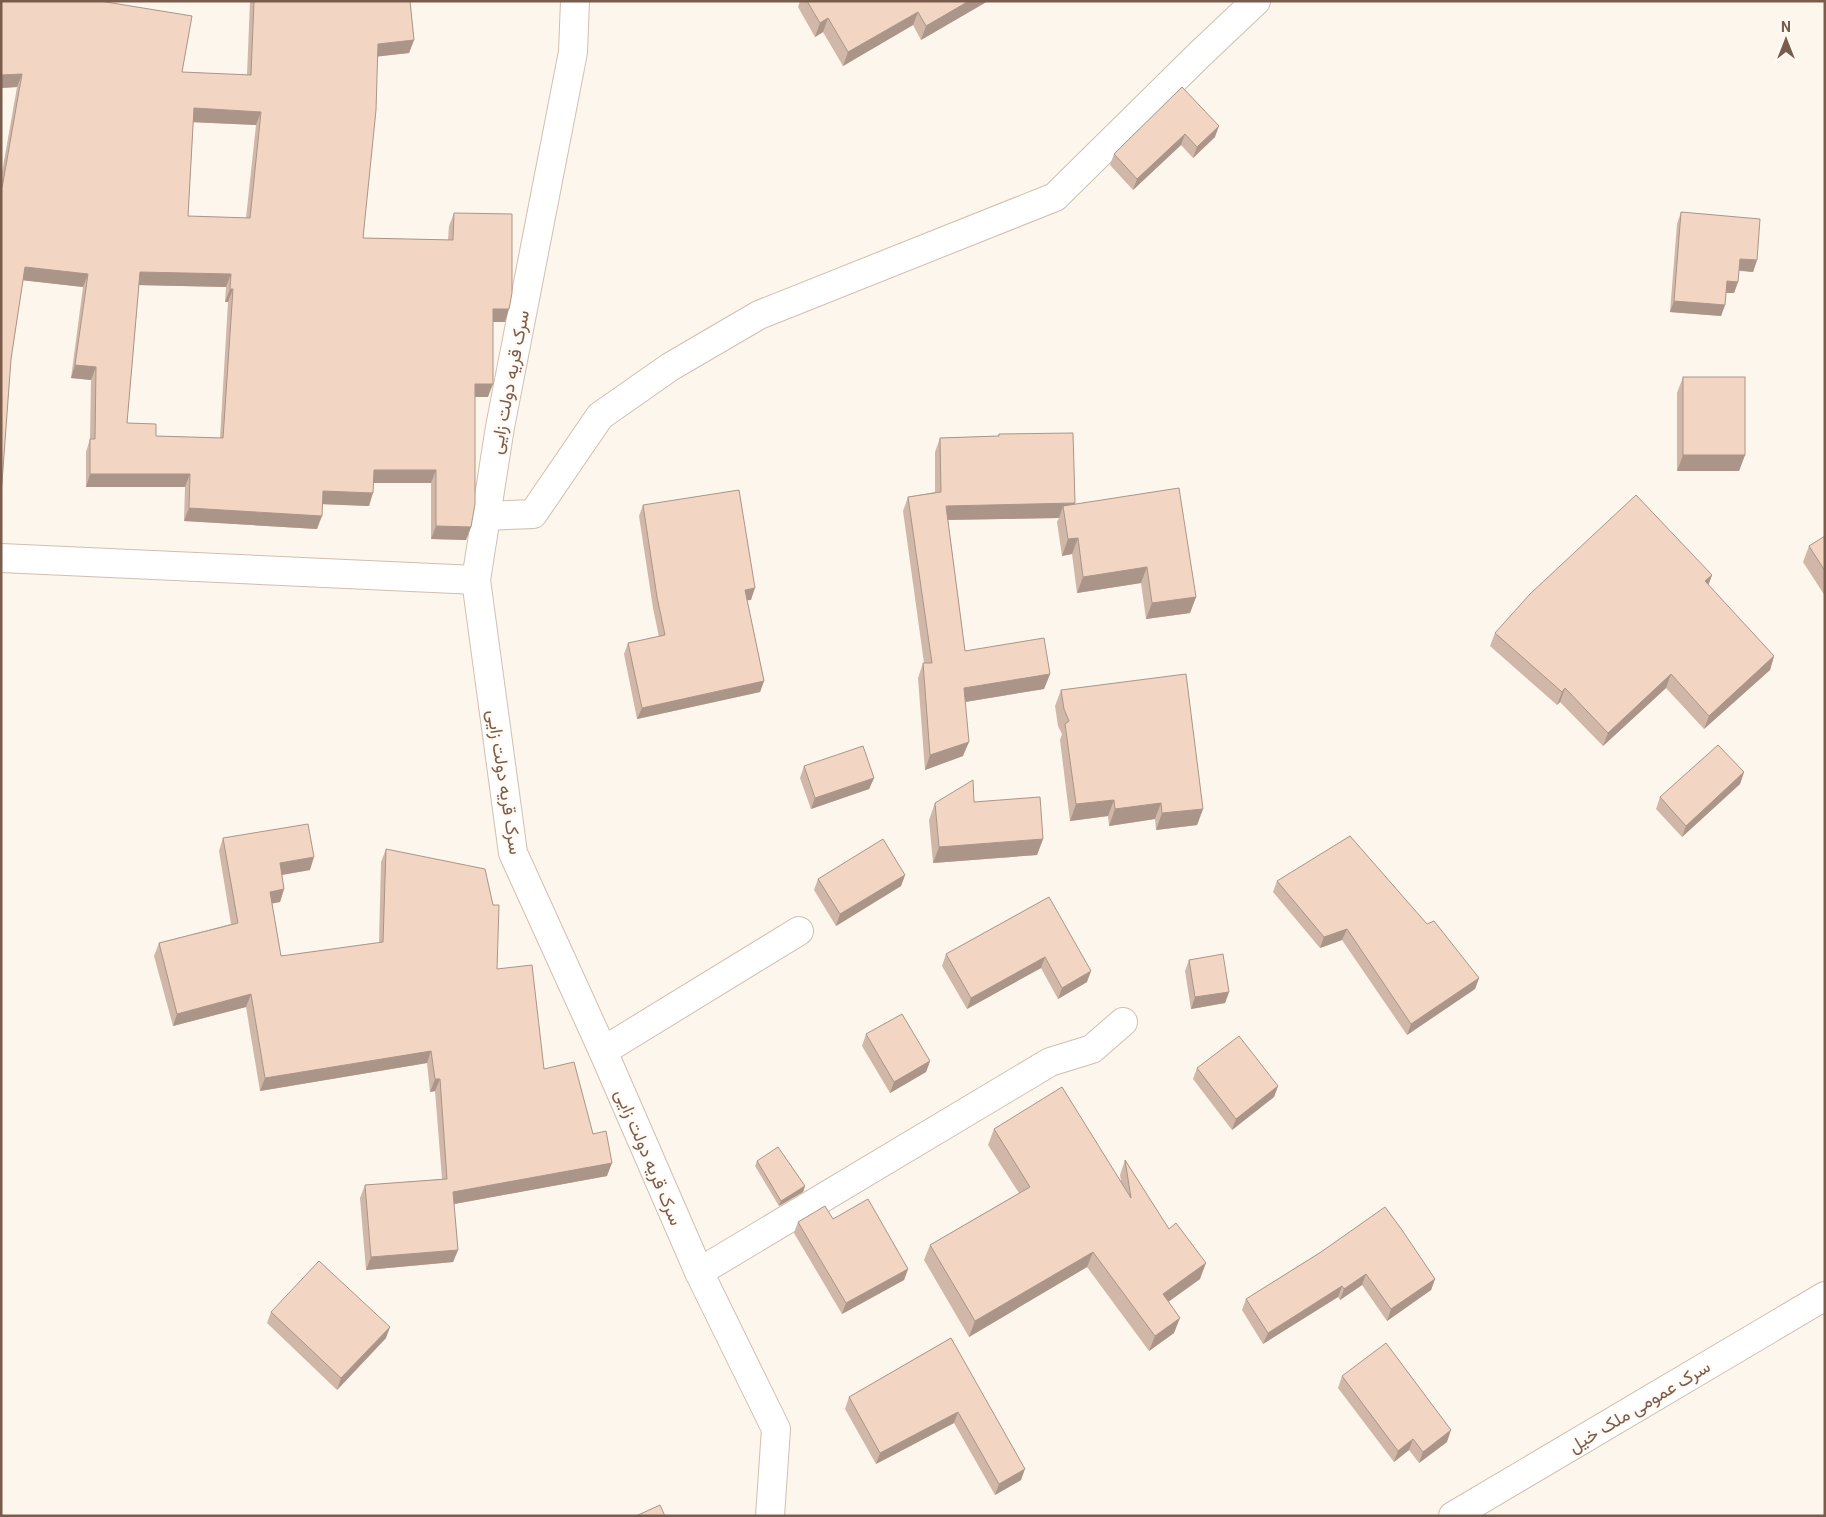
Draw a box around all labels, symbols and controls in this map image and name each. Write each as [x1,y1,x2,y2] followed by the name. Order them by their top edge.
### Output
[1761,15,1811,65] north arrow
[1781,19,1791,35] text: N
[485,308,534,456] street label: سرک قریه دولت زایی
[482,708,527,856] street label: سرک قریه دولت زایی
[610,1086,687,1229] street label: سرک قریه دولت زایی
[1564,1355,1714,1457] street label: سرک عمومی ملک خیل

